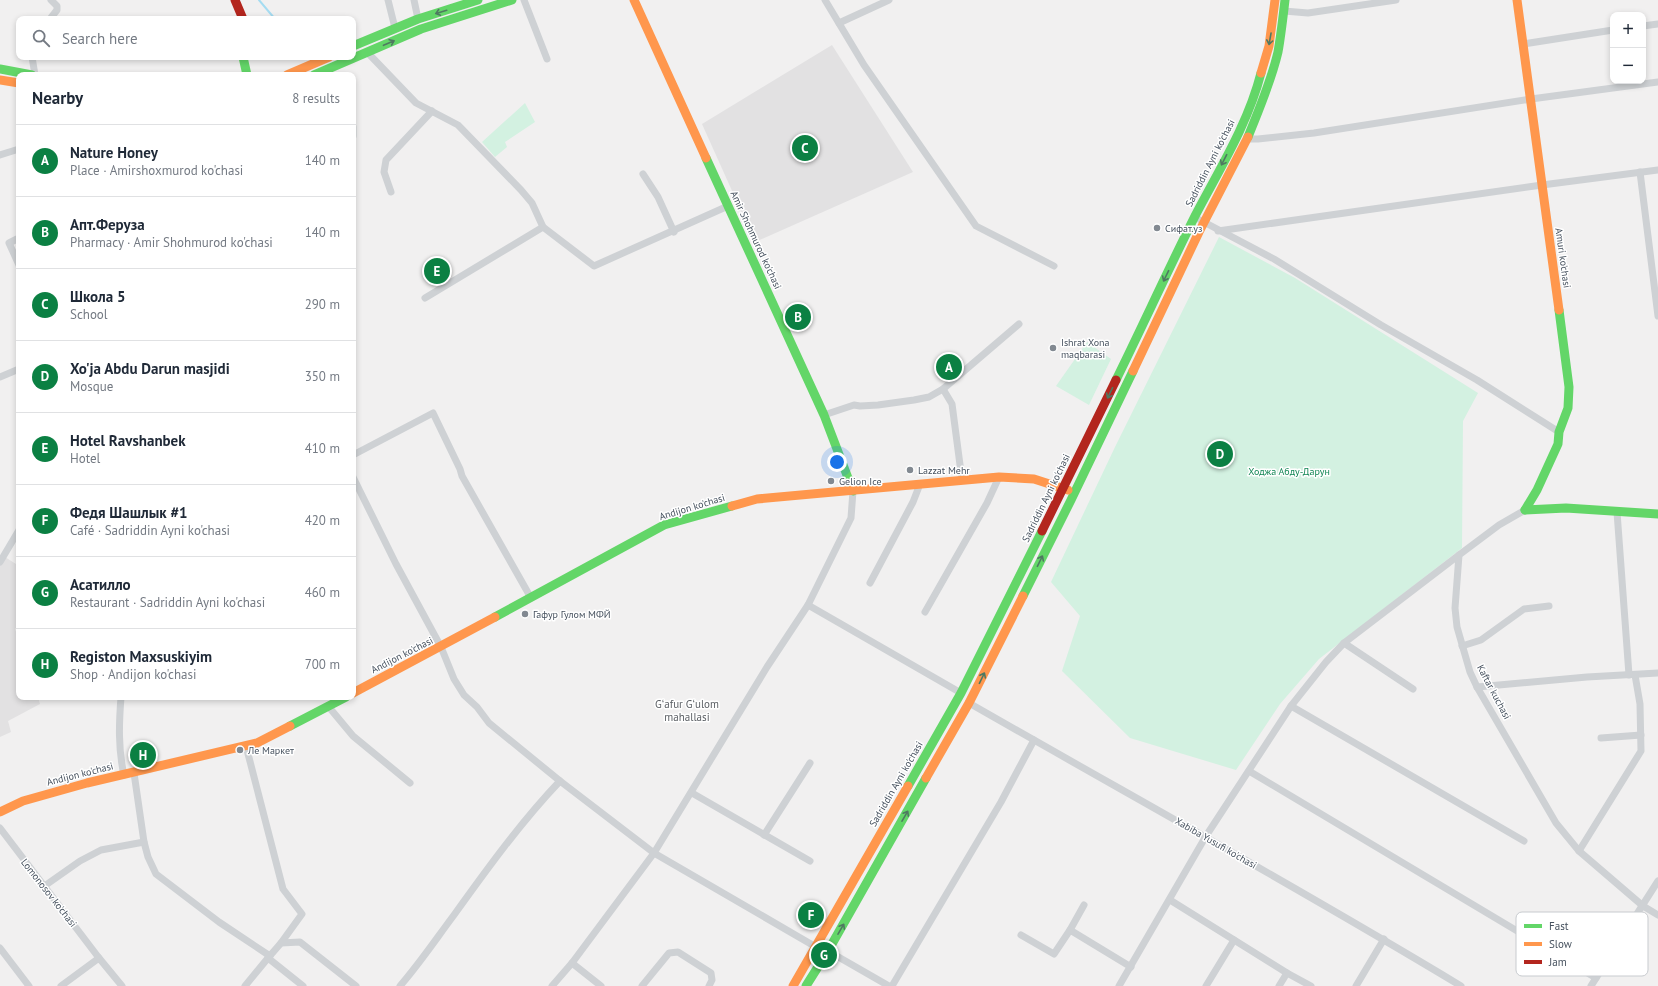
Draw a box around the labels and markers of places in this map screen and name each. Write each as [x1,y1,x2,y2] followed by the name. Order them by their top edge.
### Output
[792,133,818,163] pin: C
[1165,222,1202,235] place label: Сифат.уз
[1152,223,1162,233] marker: Сифат.уз
[424,256,450,286] pin: E
[785,302,811,332] pin: B
[1061,336,1110,361] place label: Ishrat Хоnа mаqbаrasi
[1048,343,1058,353] marker: Ishrat Хоnа mаqbаrasi
[936,352,962,382] pin: A
[1207,439,1233,469] pin: D
[918,464,970,477] place label: Lazzat Mehr
[905,465,915,475] marker: Lazzat Mehr
[839,475,882,488] place label: Gelion Ice
[826,476,836,486] marker: Gelion Ice
[533,608,611,621] place label: Гафур Гулом МФЙ
[520,609,530,619] marker: Гафур Гулом МФЙ
[130,740,156,770] pin: H
[247,744,294,757] place label: Ле Маркет
[235,745,245,755] marker: Ле Маркет
[798,900,824,930] pin: F
[811,940,837,970] pin: G

